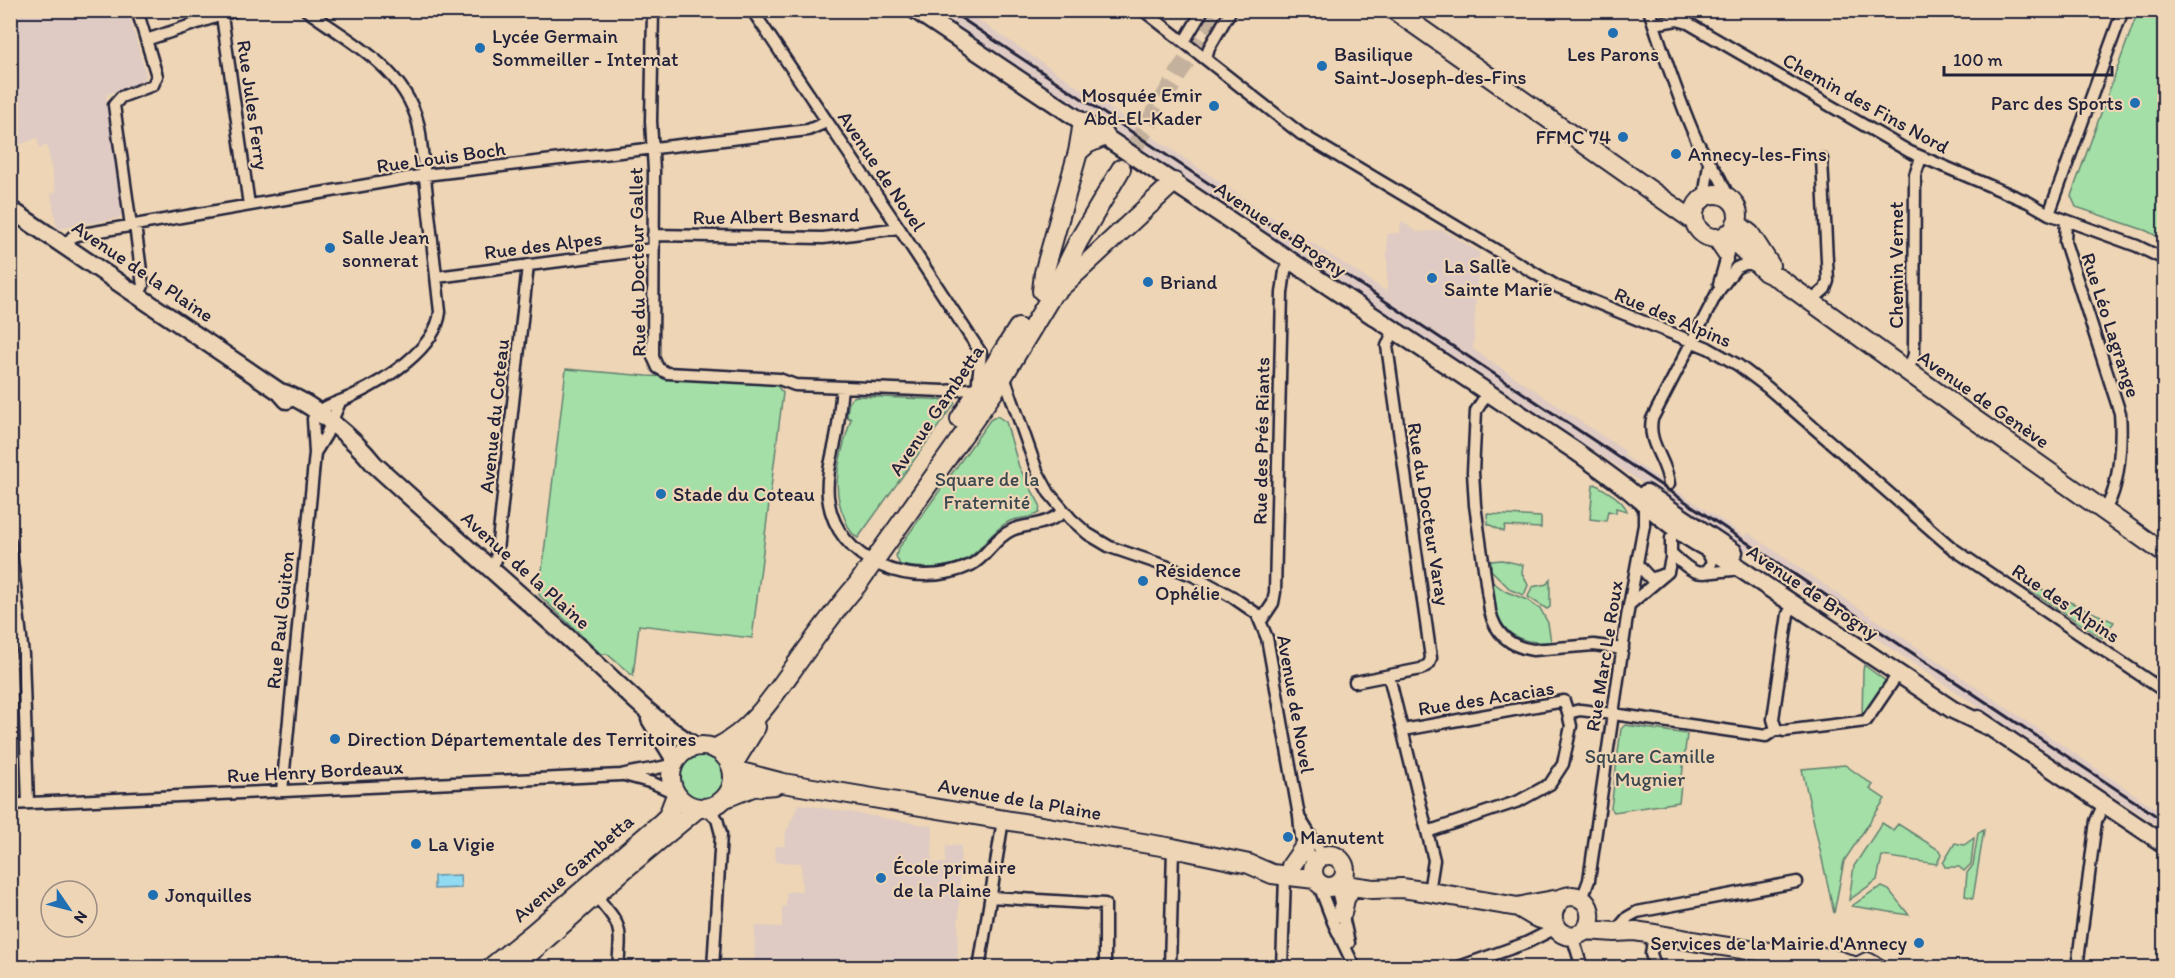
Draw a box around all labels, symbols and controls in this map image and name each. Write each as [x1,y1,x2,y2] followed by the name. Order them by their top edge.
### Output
[492,24,679,71] place label: Lycée Germain Sommeiller - Internat
[1606,26,1620,40] marker: Les Parons
[232,38,274,172] street label: Rue Jules Ferry
[1944,39,2112,77] scale bar
[473,41,487,55] marker: Lycée Germain Sommeiller - Internat
[1334,42,1527,89] place label: Basilique Saint-Joseph-des-Fins
[1567,42,1659,66] place label: Les Parons
[1779,47,1953,159] street label: Chemin des Fins Nord
[1953,49,2003,71] text: 100 m
[1315,59,1329,73] marker: Basilique Saint-Joseph-des-Fins
[1081,83,1202,130] place label: Mosquée Emir Abd-El-Kader
[1991,91,2123,115] place label: Parc des Sports
[2128,96,2142,110] marker: Parc des Sports
[1207,99,1221,113] marker: Mosquée Emir Abd-El-Kader
[833,106,931,236] street label: Avenue de Novel
[1535,125,1611,149] place label: FFMC 74
[1616,130,1630,144] marker: FFMC 74
[375,136,507,178] street label: Rue Louis Boch
[1688,142,1827,166] place label: Annecy-les-Fins
[1669,147,1683,161] marker: Annecy-les-Fins
[623,167,651,357] street label: Rue du Docteur Gallet
[1211,176,1352,282] street label: Avenue de Brogny
[1884,201,1908,329] street label: Chemin Vernet
[692,203,860,229] street label: Rue Albert Besnard
[68,215,218,327] street label: Avenue de la Plaine
[342,225,430,272] place label: Salle Jean sonnerat
[483,226,603,264] street label: Rue des Alpes
[323,241,337,255] marker: Salle Jean sonnerat
[2076,250,2146,400] street label: Rue Léo Lagrange
[1444,254,1553,301] place label: La Salle Sainte Marie
[1160,270,1217,294] place label: Briand
[1425,271,1439,285] marker: La Salle Sainte Marie
[1141,275,1155,289] marker: Briand
[1611,282,1735,352] street label: Rue des Alpins
[474,338,514,494] street label: Avenue du Coteau
[883,340,989,480] street label: Avenue Gambetta
[1914,345,2054,453] street label: Avenue de Genève
[1248,357,1274,525] street label: Rue des Prés Riants
[1403,421,1455,608] street label: Rue du Docteur Varay
[935,467,1039,514] park label: Square de la Fraternité
[673,482,815,506] place label: Stade du Coteau
[654,487,668,501] marker: Stade du Coteau
[457,506,595,634] street label: Avenue de la Plaine
[1743,539,1884,645] street label: Avenue de Brogny
[261,550,299,690] street label: Rue Paul Guiton
[1155,558,1241,605] place label: Résidence Ophélie
[2007,558,2125,648] street label: Rue des Alpins
[1136,574,1150,588] marker: Résidence Ophélie
[1580,579,1628,733] street label: Rue Marc Le Roux
[1272,633,1320,775] street label: Avenue de Novel
[1416,675,1556,721] street label: Rue des Acacias
[347,727,696,751] place label: Direction Départementale des Territoires
[328,732,342,746] marker: Direction Départementale des Territoires
[1585,744,1715,791] park label: Square Camille Mugnier
[226,754,404,788] street label: Rue Henry Bordeaux
[936,773,1104,825] street label: Avenue de la Plaine
[508,808,639,927] street label: Avenue Gambetta
[1300,825,1384,849] place label: Manutent
[1281,830,1295,844] marker: Manutent
[428,832,495,856] place label: La Vigie
[409,837,423,851] marker: La Vigie
[893,855,1016,902] place label: École primaire de la Plaine
[874,871,888,885] marker: École primaire de la Plaine
[39,879,99,939] north arrow
[165,883,252,907] place label: Jonquilles
[146,888,160,902] marker: Jonquilles
[70,907,92,927] text: N
[1650,931,1908,955] place label: Services de la Mairie d'Annecy
[1912,936,1926,950] marker: Services de la Mairie d'Annecy

